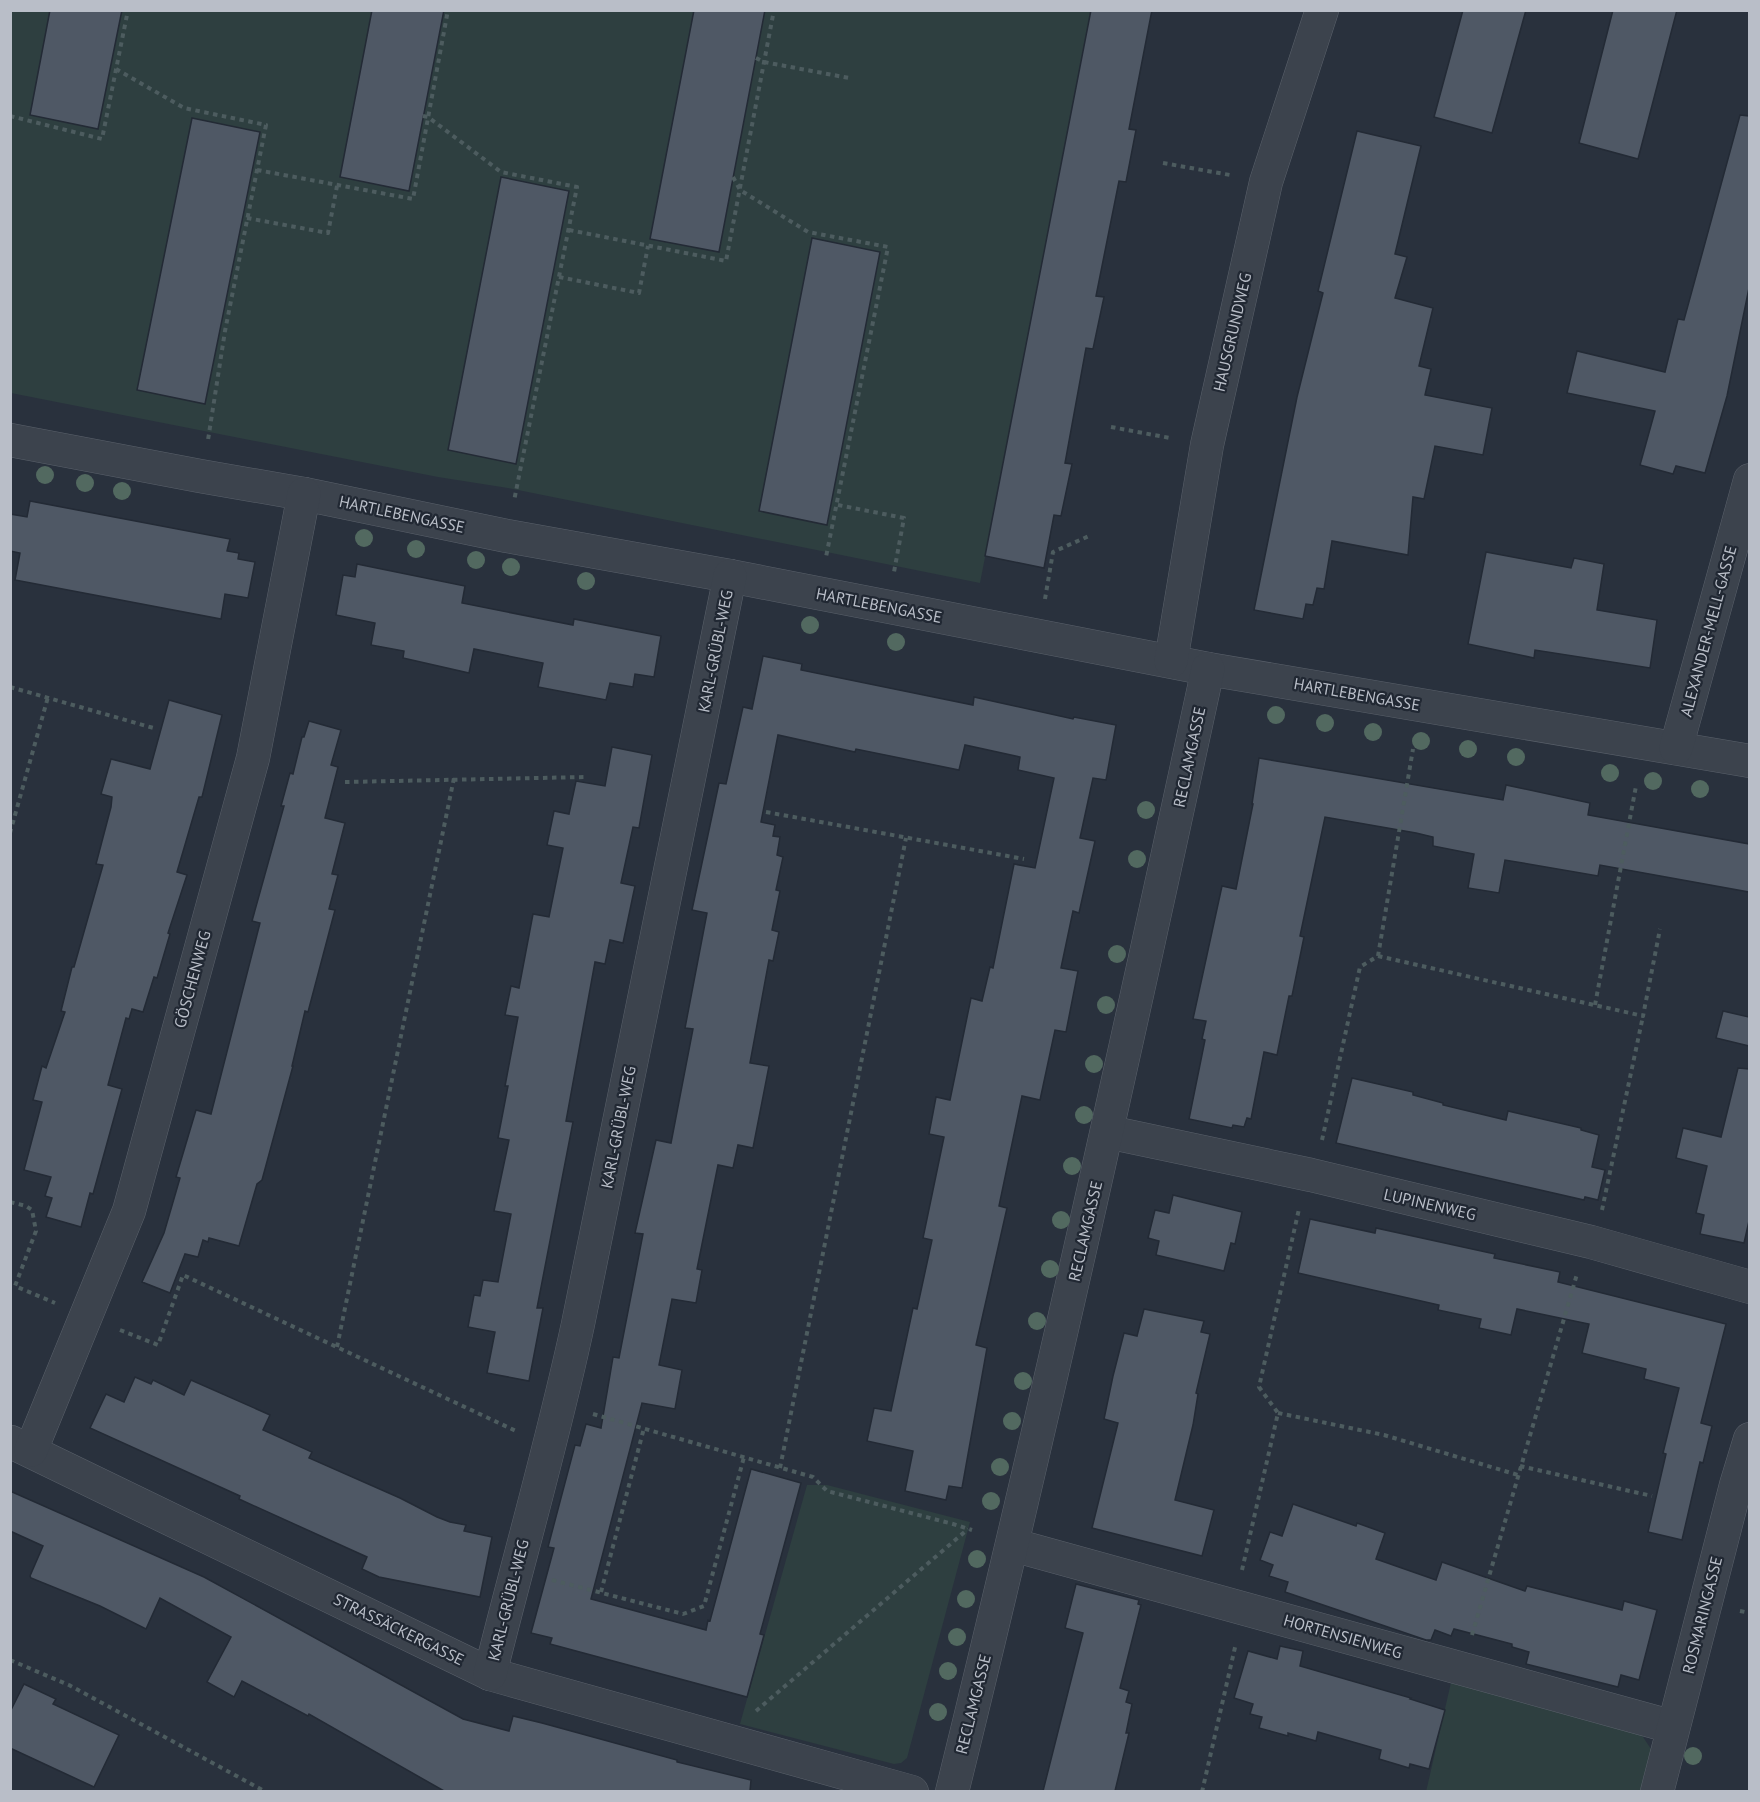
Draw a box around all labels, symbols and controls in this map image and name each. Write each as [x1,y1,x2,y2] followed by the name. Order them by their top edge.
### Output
[1209,271,1255,393] street label: HAUSGRUNDWEG
[337,491,467,537] street label: HARTLEBENGASSE
[1676,543,1740,719] street label: ALEXANDER-MELL-GASSE
[814,583,944,627] street label: HARTLEBENGASSE
[693,588,737,714] street label: KARL-GRÜBL-WEG
[1292,673,1422,715] street label: HARTLEBENGASSE
[1169,705,1209,809] street label: RECLAMGASSE
[169,928,215,1030] street label: GÖSCHENWEG
[596,1064,640,1190] street label: KARL-GRÜBL-WEG
[1064,1179,1106,1283] street label: RECLAMGASSE
[1382,1184,1478,1224] street label: LUPINENWEG
[483,1537,533,1663] street label: KARL-GRÜBL-WEG
[1678,1554,1726,1676] street label: ROSMARINGASSE
[330,1589,468,1669] street label: STRASSÄCKERGASSE
[1281,1609,1405,1663] street label: HORTENSIENWEG
[951,1652,995,1756] street label: RECLAMGASSE

